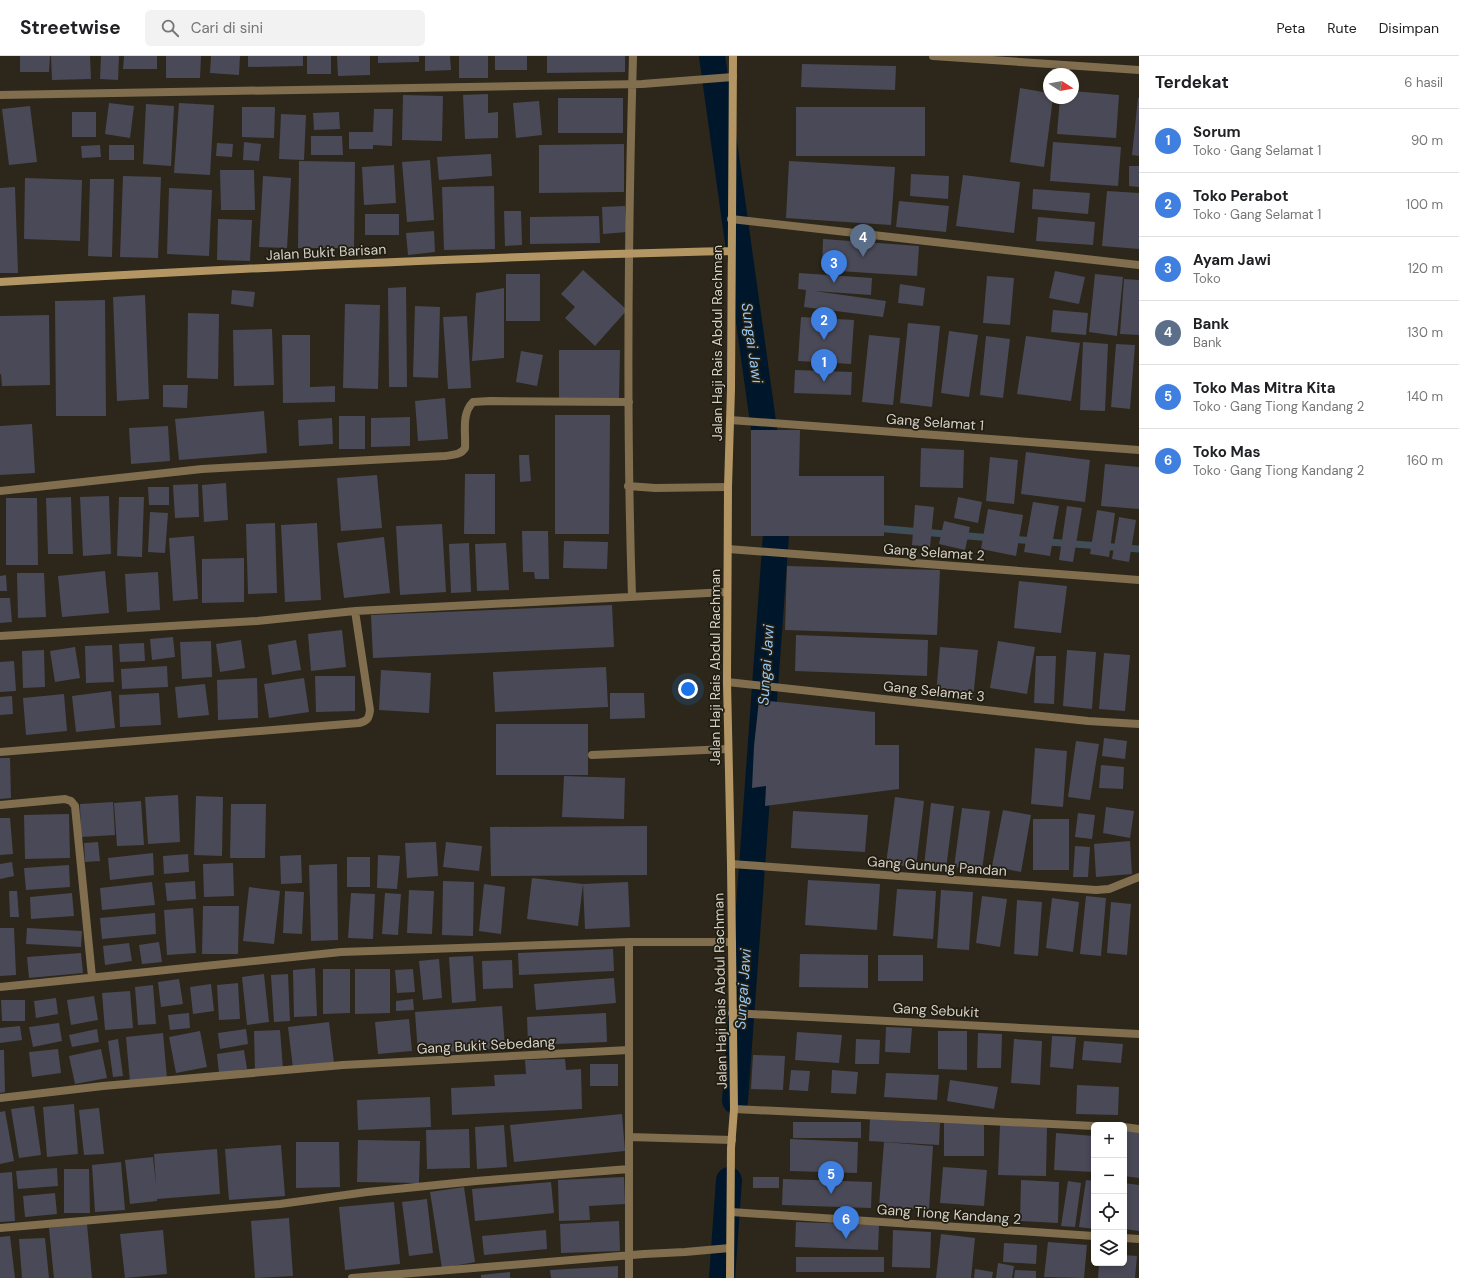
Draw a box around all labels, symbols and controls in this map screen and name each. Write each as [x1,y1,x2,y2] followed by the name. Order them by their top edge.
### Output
[145,10,425,46] search box
[20,15,121,40] text: Streetwise
[159,17,181,39] icon: search
[191,18,263,38] text: Cari di sini
[1277,19,1305,37] text: Peta
[1327,19,1357,37] text: Rute
[1379,19,1439,37] text: Disimpan
[1043,68,1079,104] north arrow
[1155,71,1229,93] text: Terdekat
[1404,74,1443,91] text: 6 hasil
[1193,122,1241,142] text: Sorum
[1166,132,1170,149] text: 1
[1411,132,1443,149] text: 90 m
[1193,142,1321,159] text: Toko · Gang Selamat 1
[1193,186,1288,206] text: Toko Perabot
[1164,196,1172,213] text: 2
[1406,196,1443,213] text: 100 m
[1193,206,1321,223] text: Toko · Gang Selamat 1
[850,224,876,257] pin: 4
[265,240,387,264] street label: Jalan Bukit Barisan
[708,245,726,441] street label: Jalan Haji Rais Abdul Rachman
[821,250,847,283] pin: 3
[1193,250,1271,270] text: Ayam Jawi
[1164,260,1172,277] text: 3
[1408,260,1443,277] text: 120 m
[1193,270,1221,287] text: Toko
[736,301,768,385] water label: Sungai Jawi
[811,307,837,340] pin: 2
[1193,314,1229,334] text: Bank
[1164,324,1172,341] text: 4
[1407,324,1443,341] text: 130 m
[1193,334,1222,351] text: Bank
[811,349,837,382] pin: 1
[1193,378,1336,398] text: Toko Mas Mitra Kita
[1164,388,1172,405] text: 5
[1407,388,1443,405] text: 140 m
[1193,398,1364,415] text: Toko · Gang Tiong Kandang 2
[885,410,985,434] street label: Gang Selamat 1
[1193,442,1261,462] text: Toko Mas
[1164,452,1172,469] text: 6
[1407,452,1443,469] text: 160 m
[1193,462,1364,479] text: Toko · Gang Tiong Kandang 2
[883,539,985,565] street label: Gang Selamat 2
[706,569,724,765] street label: Jalan Haji Rais Abdul Rachman
[753,623,779,706] water label: Sungai Jawi
[882,677,986,705] street label: Gang Selamat 3
[678,679,698,699] your location
[867,852,1007,880] street label: Gang Gunung Pandan
[709,893,731,1089] street label: Jalan Haji Rais Abdul Rachman
[730,947,756,1030] water label: Sungai Jawi
[892,999,980,1021] street label: Gang Sebukit
[416,1032,556,1058] street label: Gang Bukit Sebedang
[1091,1122,1127,1266] map controls
[1091,1122,1127,1158] button: +
[1091,1158,1127,1194] button: −
[818,1161,844,1194] pin: 5
[1091,1194,1127,1230] button: locate
[876,1200,1022,1228] street label: Gang Tiong Kandang 2
[833,1206,859,1239] pin: 6
[1091,1230,1127,1266] button: layers

